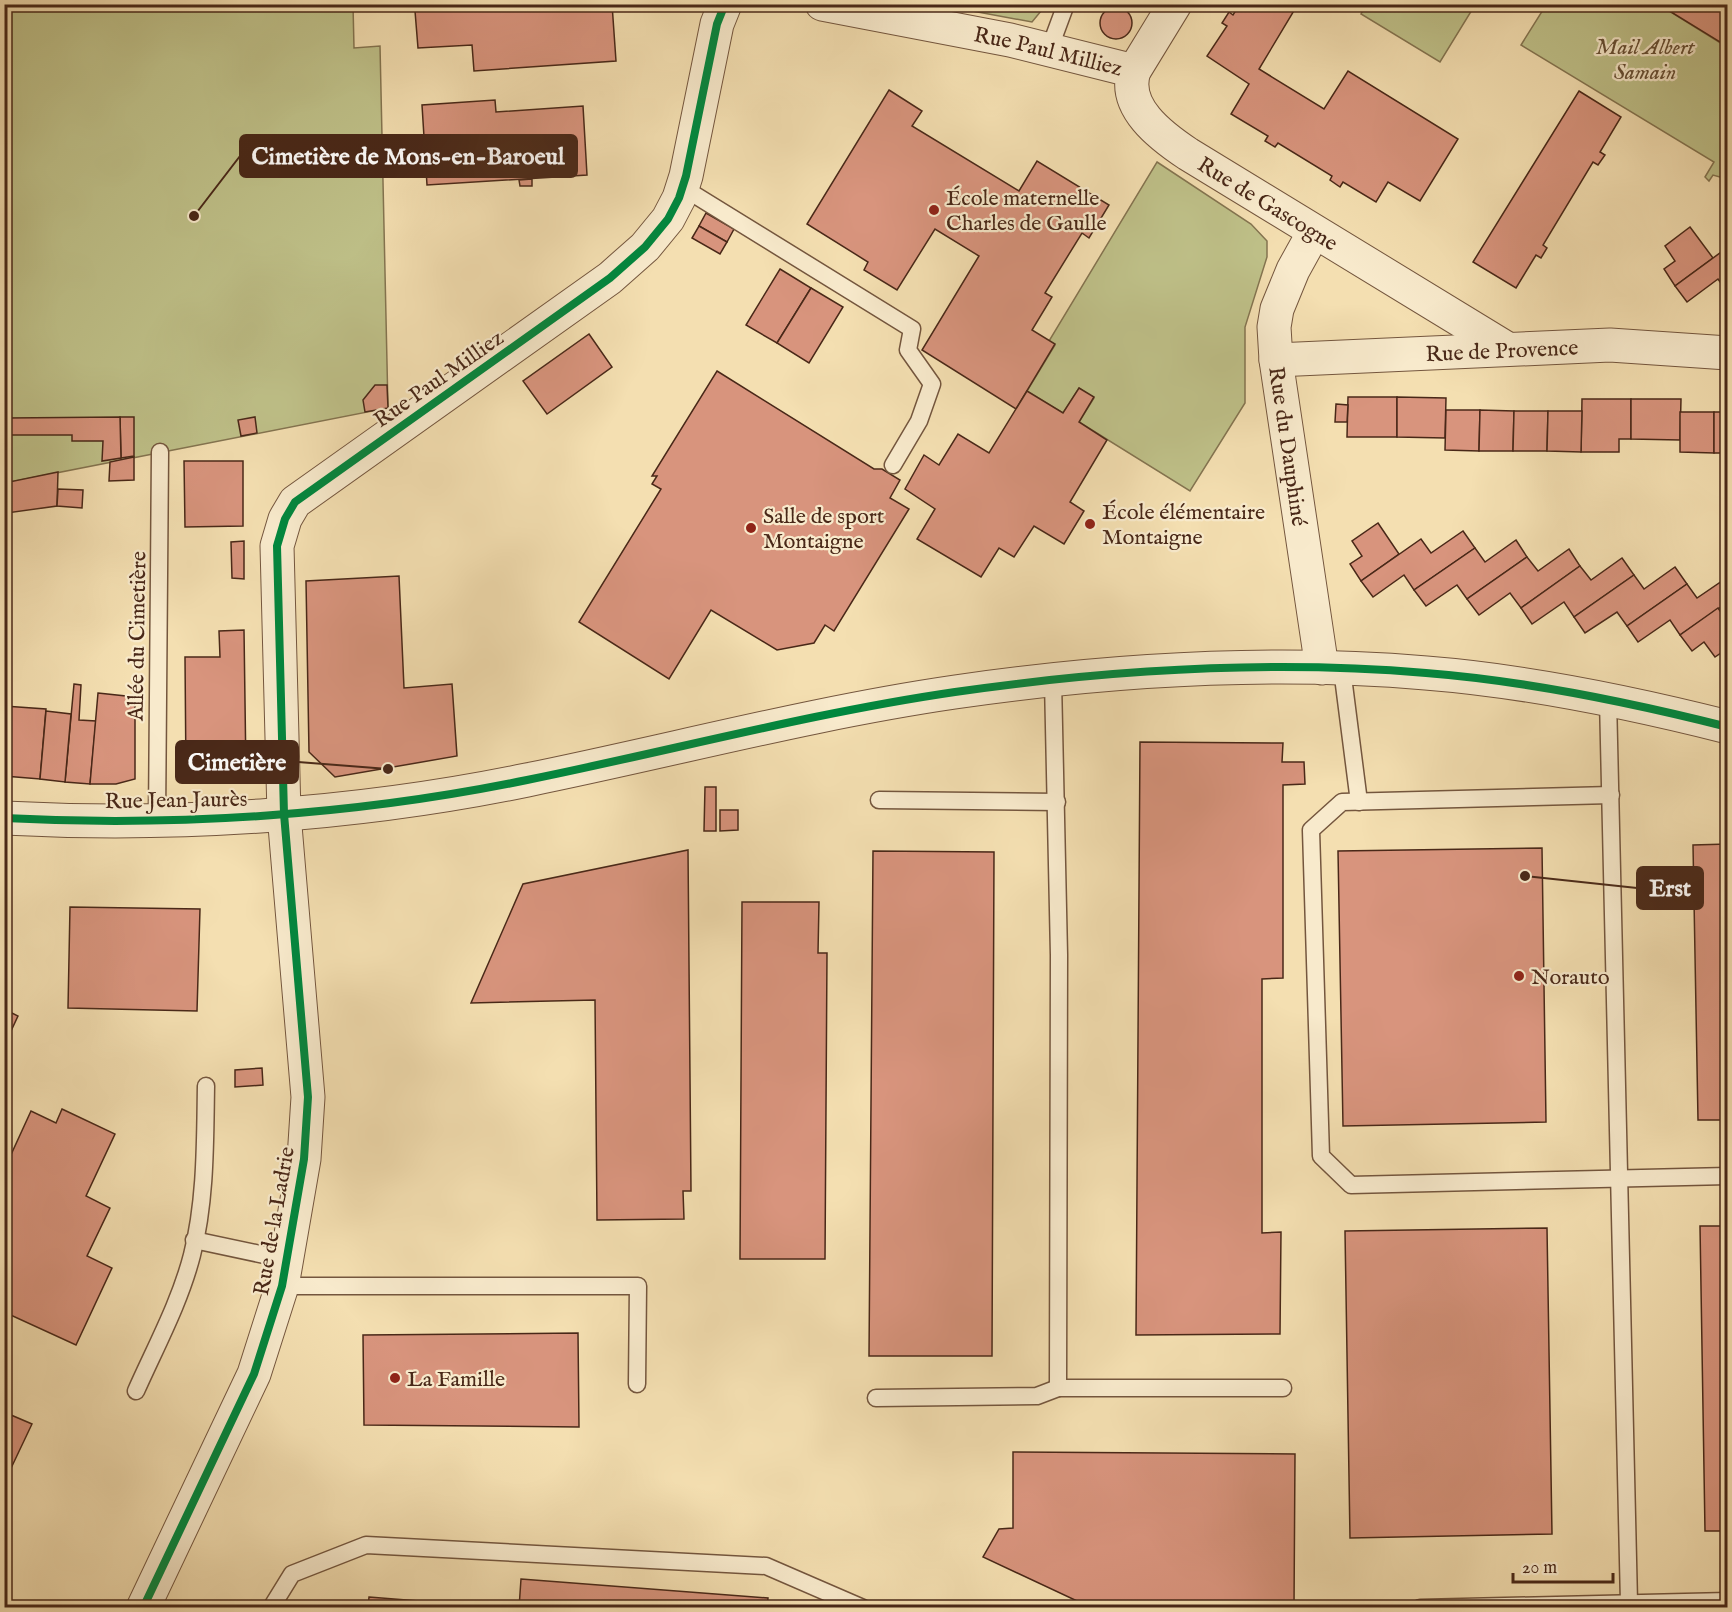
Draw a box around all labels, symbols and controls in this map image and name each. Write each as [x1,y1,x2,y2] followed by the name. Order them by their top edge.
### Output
[971,21,1125,84] street label: Rue Paul Milliez
[1595,34,1695,87] park label: Mail Albert Samain
[240,135,577,177] callout: Cimetière de Mons-en-Baroeul
[251,142,565,173] text: Cimetière de Mons-en-Baroeul
[1192,151,1342,258] street label: Rue de Gascogne
[946,185,1107,238] place label: École maternelle Charles de Gaulle
[927,203,941,217] marker: École maternelle Charles de Gaulle
[369,325,509,435] street label: Rue Paul Milliez
[1425,334,1579,369] street label: Rue de Provence
[1261,365,1313,528] street label: Rue du Dauphiné
[1102,499,1265,552] place label: École élémentaire Montaigne
[763,503,885,556] place label: Salle de sport Montaigne
[1083,517,1097,531] marker: École élémentaire Montaigne
[744,521,758,535] marker: Salle de sport Montaigne
[123,551,153,722] street label: Allée du Cimetière
[176,741,298,783] callout: Cimetière
[188,748,286,779] text: Cimetière
[104,786,248,816] street label: Rue Jean Jaurès
[1637,867,1703,909] callout: Erst
[1649,874,1692,905] text: Erst
[1531,964,1610,992] place label: Norauto
[1512,969,1526,983] marker: Norauto
[248,1145,302,1298] street label: Rue de la Ladrie
[407,1366,505,1394] place label: La Famille
[388,1371,402,1385] marker: La Famille
[1513,1546,1614,1584] scale bar
[1522,1557,1557,1580] text: 20 m

